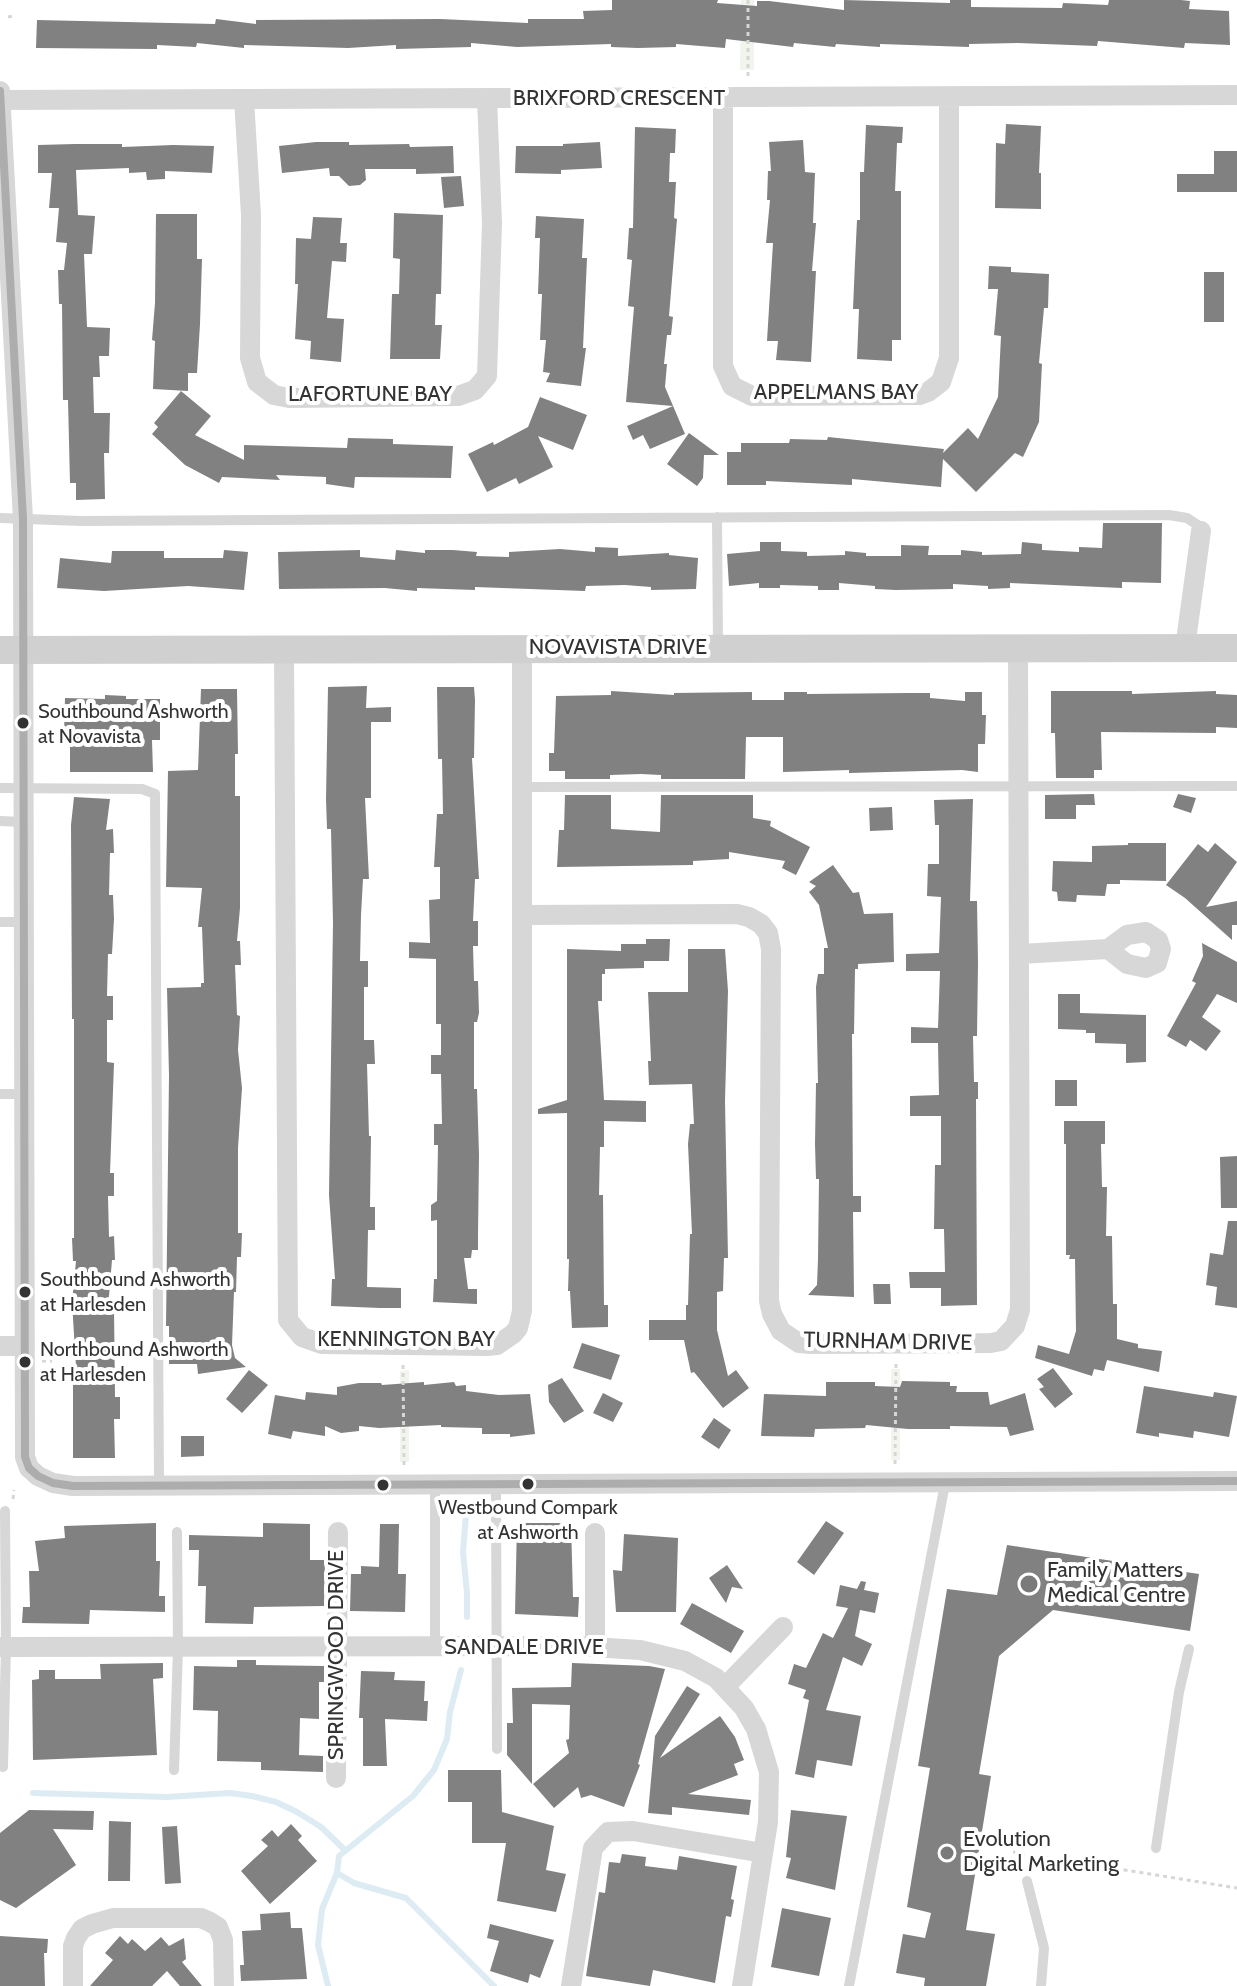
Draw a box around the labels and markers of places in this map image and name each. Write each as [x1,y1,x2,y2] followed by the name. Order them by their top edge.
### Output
[38,700,229,747] place label: Southbound Ashworth at Novavista
[15,715,31,731] marker: Southbound Ashworth at Novavista
[40,1268,231,1315] place label: Southbound Ashworth at Harlesden
[17,1284,33,1300] marker: Southbound Ashworth at Harlesden
[40,1338,229,1385] place label: Northbound Ashworth at Harlesden
[17,1354,33,1370] marker: Northbound Ashworth at Harlesden
[520,1476,536,1492] marker: Westbound Compark at Ashworth
[375,1477,391,1493] unlabelled marker
[438,1496,618,1543] place label: Westbound Compark at Ashworth
[1047,1558,1185,1610] place label: Family Matters Medical Centre
[1018,1573,1040,1595] marker: Family Matters Medical Centre
[963,1827,1119,1878] place label: Evolution Digital Marketing
[938,1844,956,1862] marker: Evolution Digital Marketing

